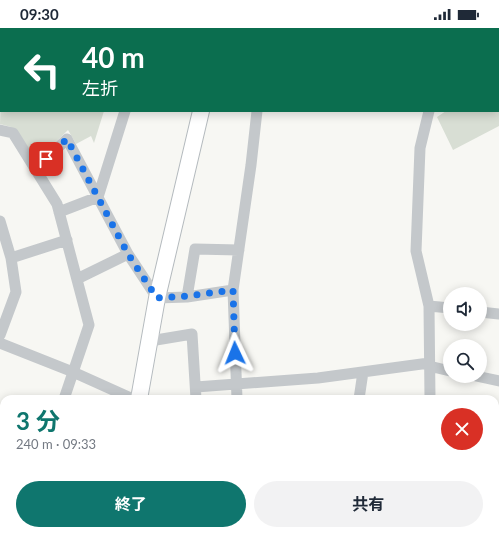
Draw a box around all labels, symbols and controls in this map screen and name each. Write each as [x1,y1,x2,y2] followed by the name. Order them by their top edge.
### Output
[20,5,59,23] text: 09:30
[82,40,145,74] text: 40 m
[16,44,68,96] icon: left
[82,77,118,99] text: 左折
[29,142,63,176] pin
[35,148,57,170] icon: arrive
[443,287,487,383] map controls
[443,287,487,331] button: sound
[214,332,256,374] position arrow
[443,339,487,383] button: search
[16,406,60,435] text: 3 分
[441,408,483,450] button: close
[16,436,96,452] text: 240 m · 09:33
[16,481,246,527] button: 終了
[254,481,483,527] button: 共有

